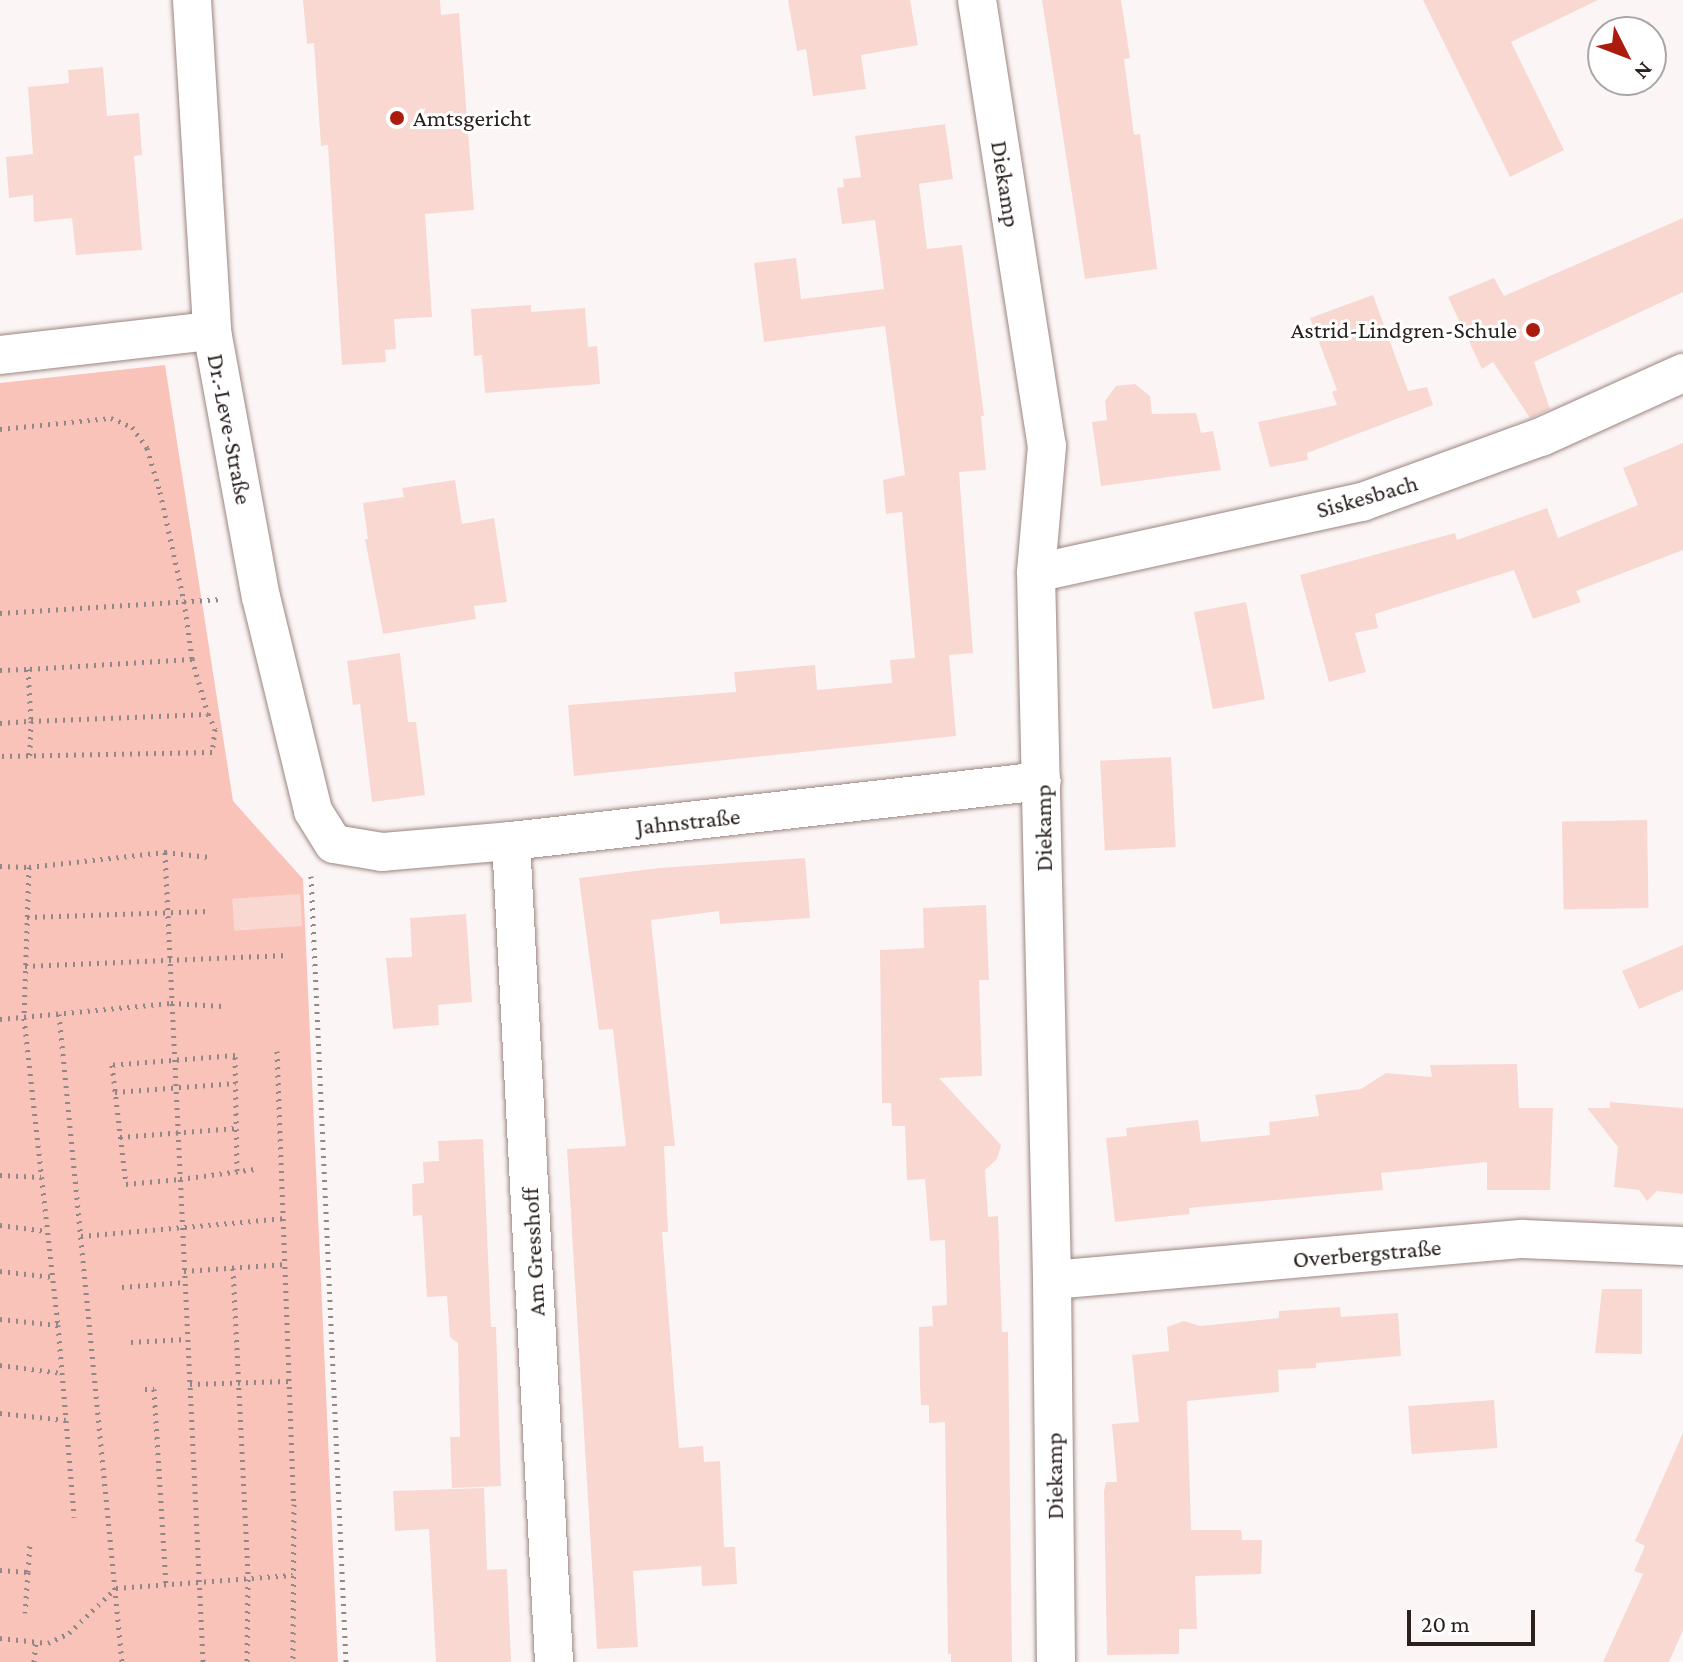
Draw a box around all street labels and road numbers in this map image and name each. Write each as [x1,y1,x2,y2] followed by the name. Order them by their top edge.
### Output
[985,139,1027,229] street label: Diekamp
[201,351,259,507] street label: Dr.-Leve-Straße
[1313,468,1421,524] street label: Siskesbach
[1028,784,1058,872] street label: Diekamp
[635,801,741,841] street label: Jahnstraße
[515,1187,551,1317] street label: Am Gresshoff
[1292,1232,1442,1274] street label: Overbergstraße
[1039,1432,1069,1520] street label: Diekamp

